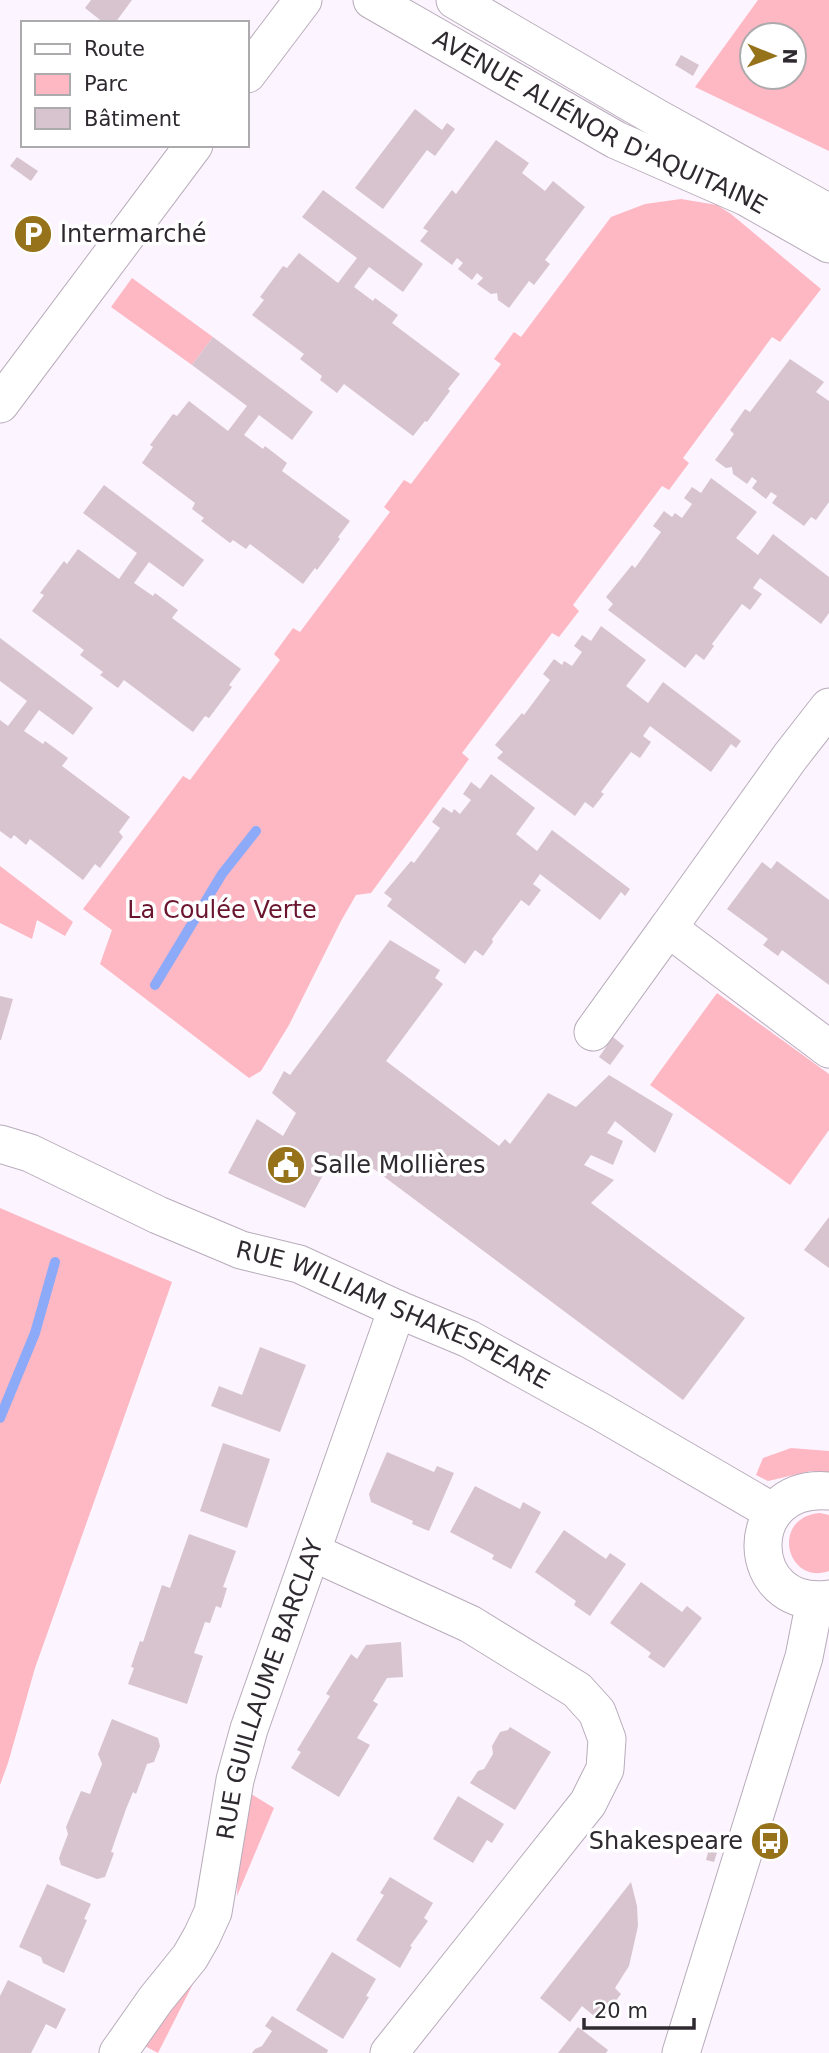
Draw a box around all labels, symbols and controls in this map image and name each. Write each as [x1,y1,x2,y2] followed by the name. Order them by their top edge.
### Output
[21,21,248,147] legend
[738,21,808,91] north arrow
[428,24,772,220] street label: AVENUE ALIÉNOR D'AQUITAINE
[84,37,145,61] text: Route
[779,48,801,64] text: N
[84,72,128,96] text: Parc
[84,107,180,131] text: Bâtiment
[12,213,54,255] parking icon: Intermarché
[60,220,207,248] place label: Intermarché
[127,896,317,924] park label: La Coulée Verte
[265,1144,307,1186] public building icon: Salle Mollières
[313,1151,485,1179] place label: Salle Mollières
[233,1235,555,1395] street label: RUE WILLIAM SHAKESPEARE
[211,1535,329,1842] street label: RUE GUILLAUME BARCLAY
[749,1820,791,1862] bus stop icon: Shakespeare
[589,1827,743,1855] place label: Shakespeare
[584,1986,694,2030] scale bar
[594,1999,648,2023] text: 20 m

